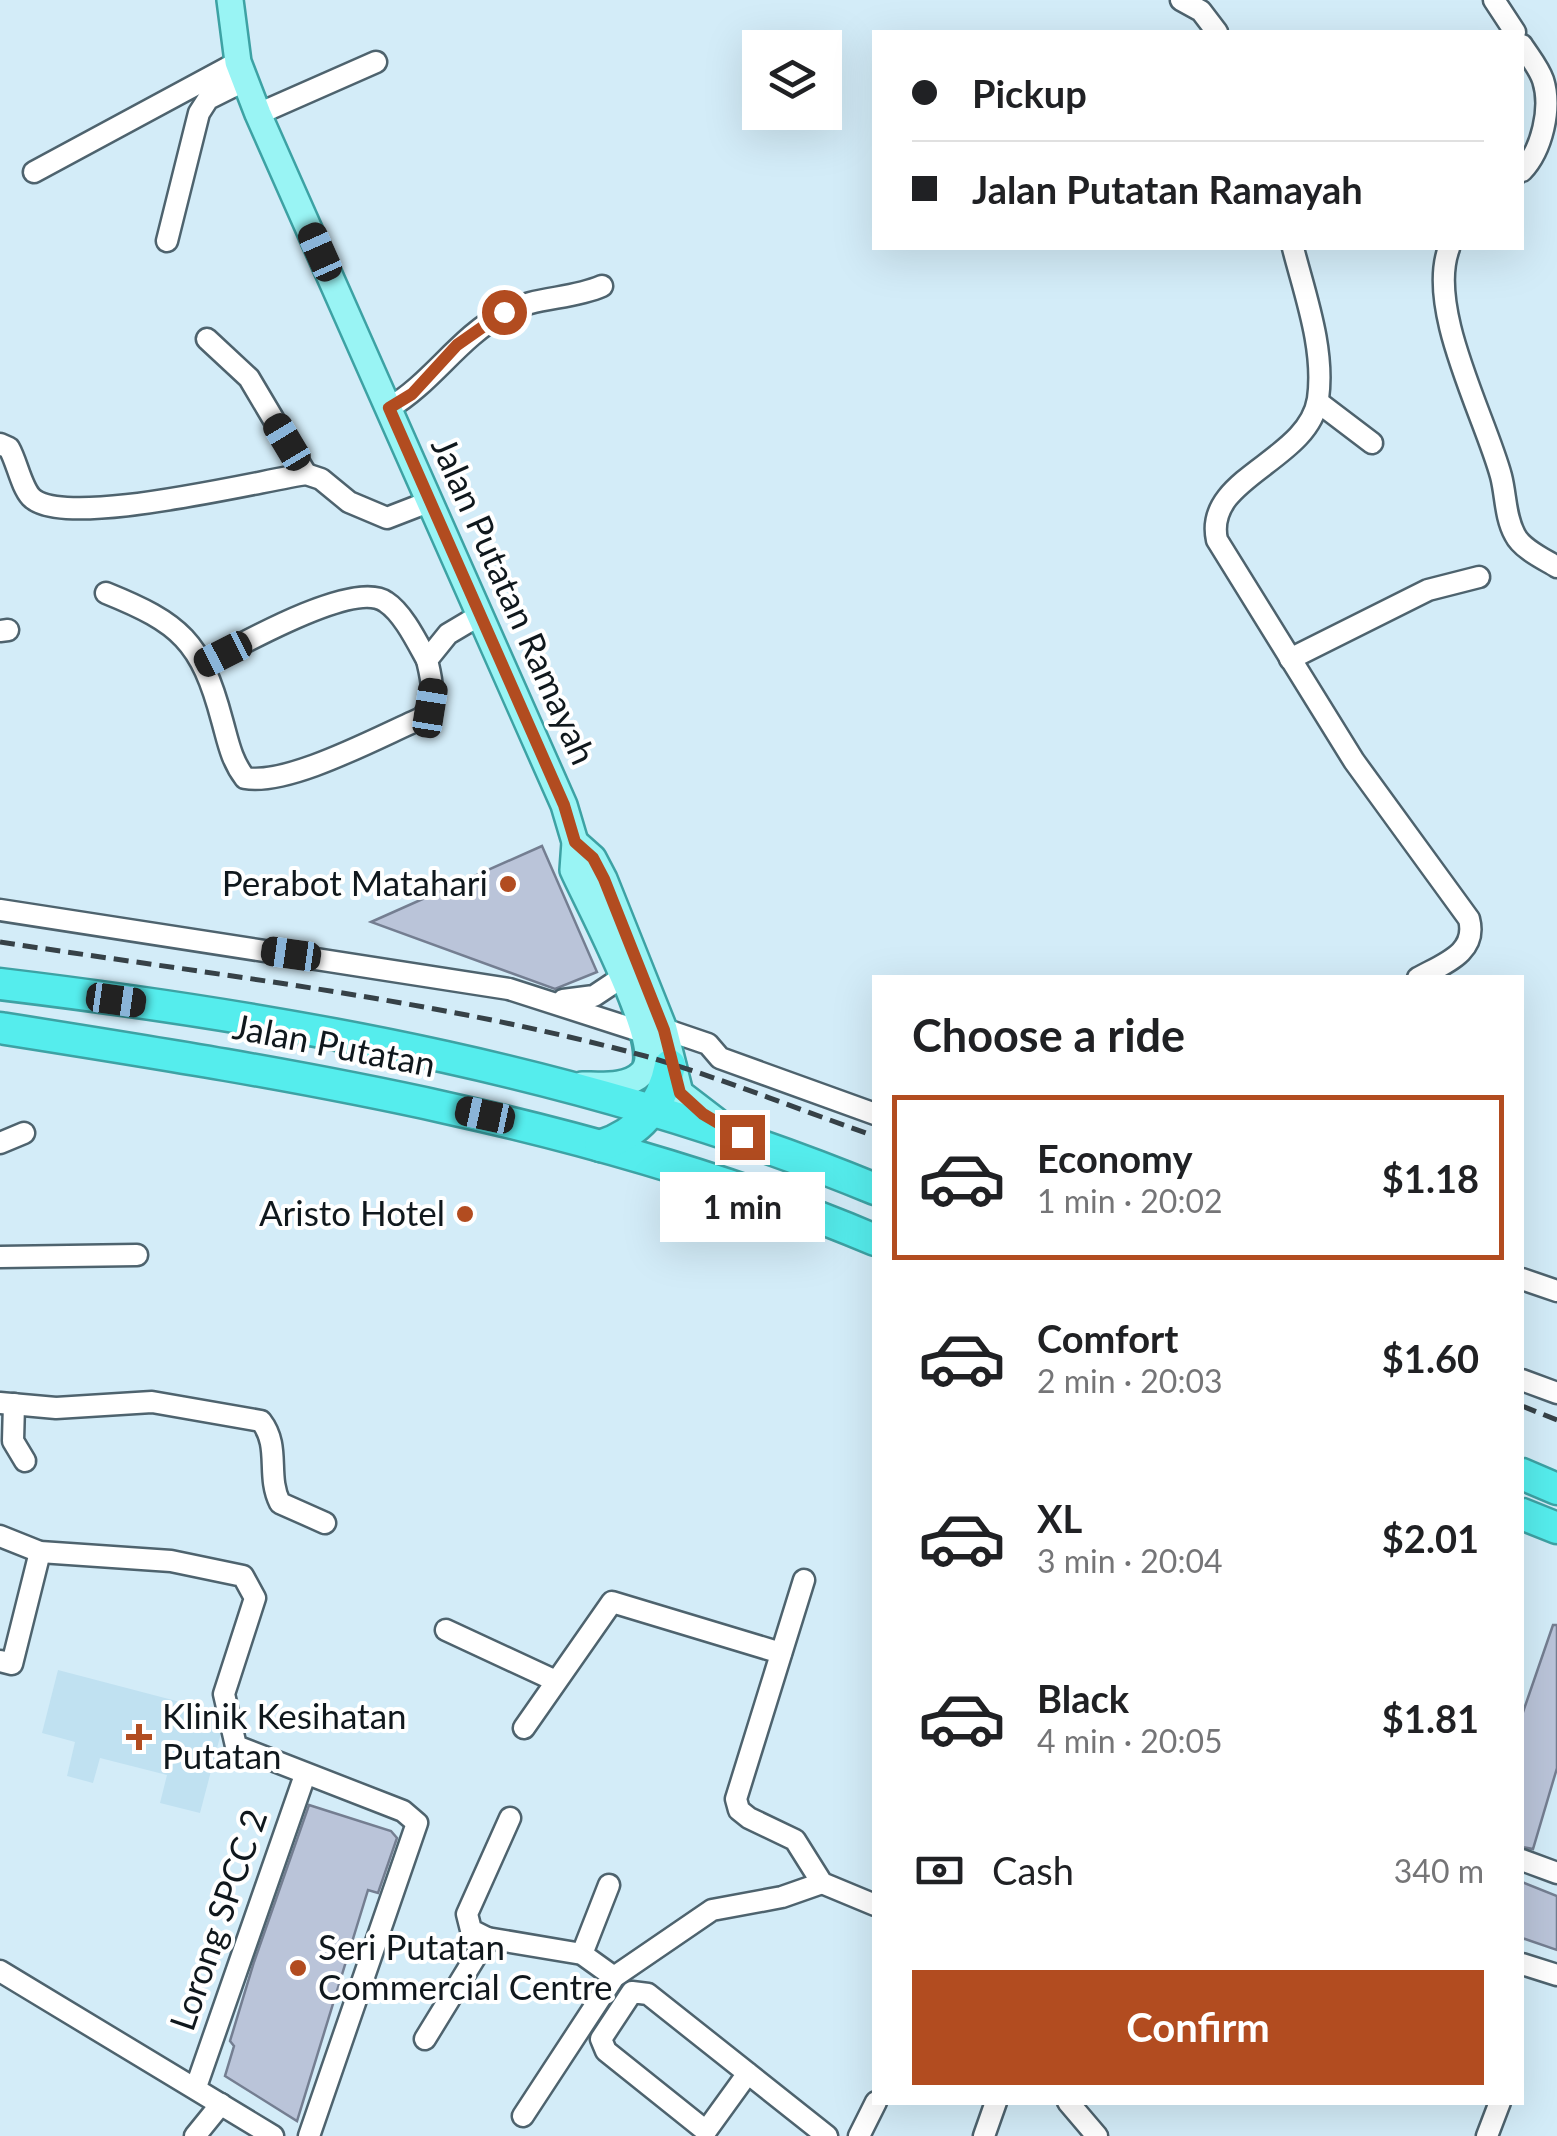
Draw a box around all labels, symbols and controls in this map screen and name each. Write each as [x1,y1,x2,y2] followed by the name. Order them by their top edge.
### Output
[742,30,842,130] map controls
[742,30,842,130] button: layers
[972,70,1087,116] text: Pickup
[972,166,1363,212] text: Jalan Putatan Ramayah
[294,218,346,286] car
[482,290,527,335] route start
[259,409,315,475] car
[424,430,606,770] street label: Jalan Putatan Ramayah
[189,627,257,681] car
[410,676,450,740] car
[222,861,488,903] place label: Perabot Matahari
[497,873,519,895] marker: Perabot Matahari
[259,935,323,973] car
[84,981,148,1019] car
[230,1004,439,1084] street label: Jalan Putatan
[912,1008,1185,1062] text: Choose a ride
[453,1094,517,1136] car
[720,1115,765,1160] route end
[917,1133,1007,1223] icon: car
[1037,1135,1192,1181] text: Economy
[1382,1155,1479,1201] text: $1.18
[660,1172,824,1242] callout: 1 min
[1037,1181,1223,1220] text: 1 min · 20:02
[703,1187,782,1226] text: 1 min
[259,1191,445,1233] place label: Aristo Hotel
[454,1203,476,1225] marker: Aristo Hotel
[917,1313,1007,1403] icon: car
[1037,1315,1178,1361] text: Comfort
[1382,1335,1479,1381] text: $1.60
[1037,1361,1223,1400] text: 2 min · 20:03
[917,1493,1007,1583] icon: car
[1037,1495,1082,1541] text: XL
[1382,1515,1479,1561] text: $2.01
[1037,1541,1223,1580] text: 3 min · 20:04
[917,1673,1007,1763] icon: car
[1037,1675,1129,1721] text: Black
[162,1694,407,1776] place label: Klinik Kesihatan Putatan
[1382,1695,1479,1741] text: $1.81
[1037,1721,1223,1760] text: 4 min · 20:05
[126,1724,152,1750] marker: Klinik Kesihatan Putatan
[160,1803,275,2035] street label: Lorong SPCC 2
[912,1843,967,1898] icon: cash
[992,1847,1074,1893] text: Cash
[1394,1851,1484,1890] text: 340 m
[318,1925,613,2007] place label: Seri Putatan Commercial Centre
[287,1957,309,1979] marker: Seri Putatan Commercial Centre
[912,1970,1484,2085] button: Confirm

